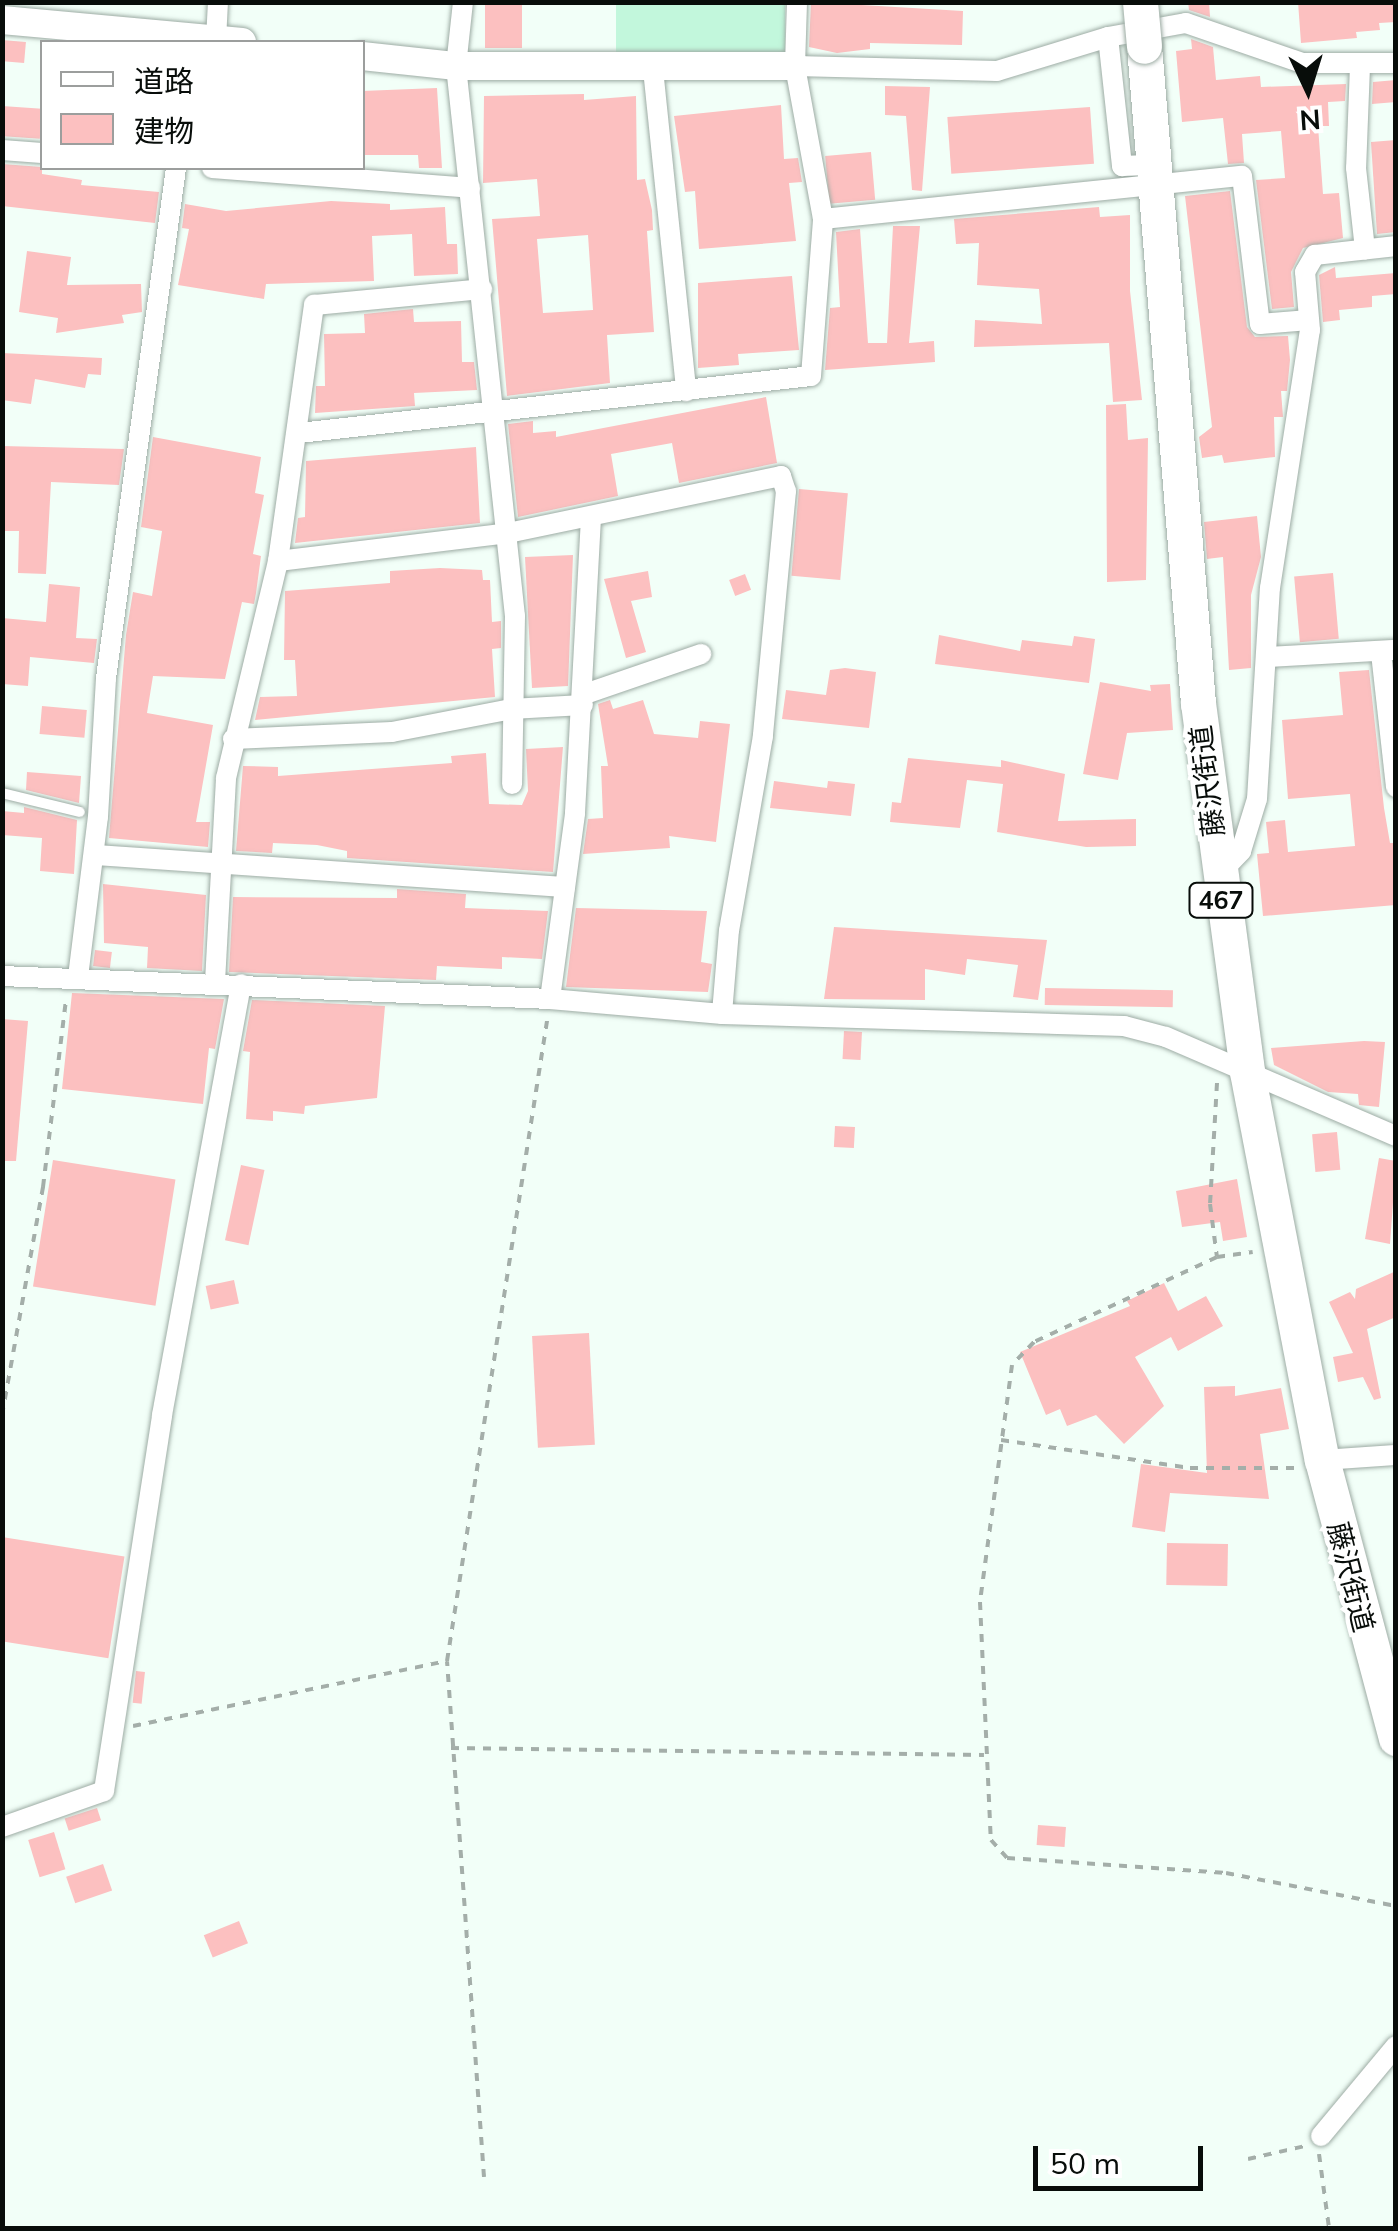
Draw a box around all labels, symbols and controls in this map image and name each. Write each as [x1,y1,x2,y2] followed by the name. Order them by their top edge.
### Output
[40,40,365,170] legend
[1258,40,1358,140] north arrow
[134,62,194,100] text: 道路
[1298,102,1322,139] text: N
[134,112,194,150] text: 建物
[1184,723,1230,839] street label: 藤沢街道
[1188,880,1254,920] road number: 467
[1321,1519,1381,1635] street label: 藤沢街道
[1038,2126,1208,2188] scale bar
[1050,2144,1120,2182] text: 50 m

